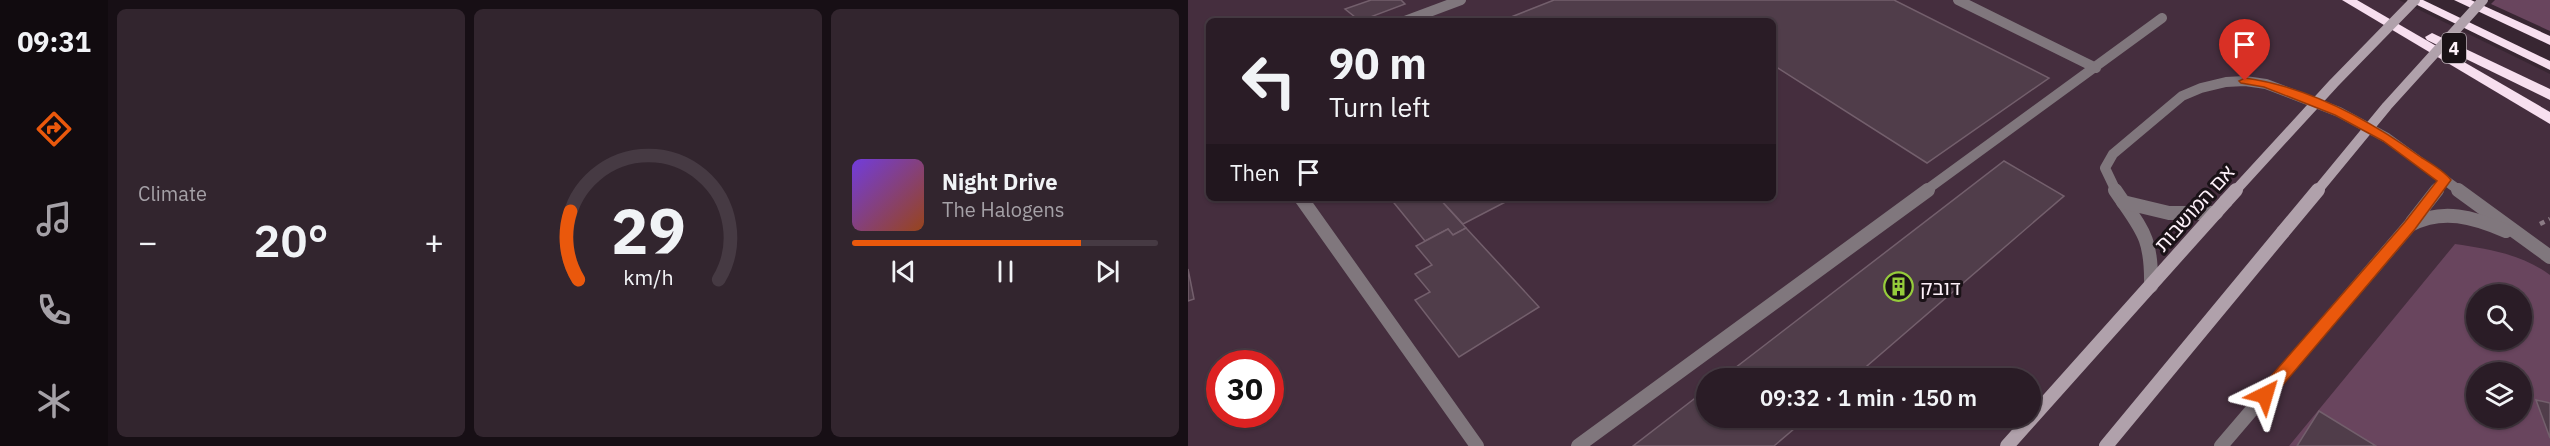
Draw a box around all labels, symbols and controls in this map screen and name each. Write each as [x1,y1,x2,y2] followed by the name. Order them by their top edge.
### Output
[2219,19,2270,81] pin
[17,24,91,59] text: 09:31
[2228,28,2261,61] icon: arrive
[2442,33,2466,63] road number: 4
[1329,36,1427,91] text: 90 m
[1230,42,1308,120] icon: left
[1329,89,1430,124] text: Turn left
[33,108,75,150] icon: directions
[1292,156,1325,189] icon: arrive
[1230,158,1280,187] text: Then
[2148,159,2240,257] street label: אם המושבות
[942,167,1058,196] text: Night Drive
[138,180,207,207] text: Climate
[611,190,685,271] text: 29
[942,196,1064,223] text: The Halogens
[33,198,75,240] icon: music
[253,211,329,269] text: 20°
[138,220,158,263] text: −
[424,220,444,263] text: +
[887,255,920,288] icon: previous
[989,255,1022,288] icon: pause
[1091,255,1124,288] icon: next
[623,263,673,291] text: km/h
[1883,271,1915,303] building icon: דובק
[1920,274,1961,301] place label: דובק
[2466,284,2532,428] map controls
[2466,284,2532,350] button: search
[33,289,75,331] icon: phone
[1206,350,1284,428] speed limit sign: 30
[2466,362,2532,428] button: layers
[2233,363,2297,427] position arrow
[33,380,75,422] icon: climate
[1760,383,1977,412] text: 09:32 · 1 min · 150 m

